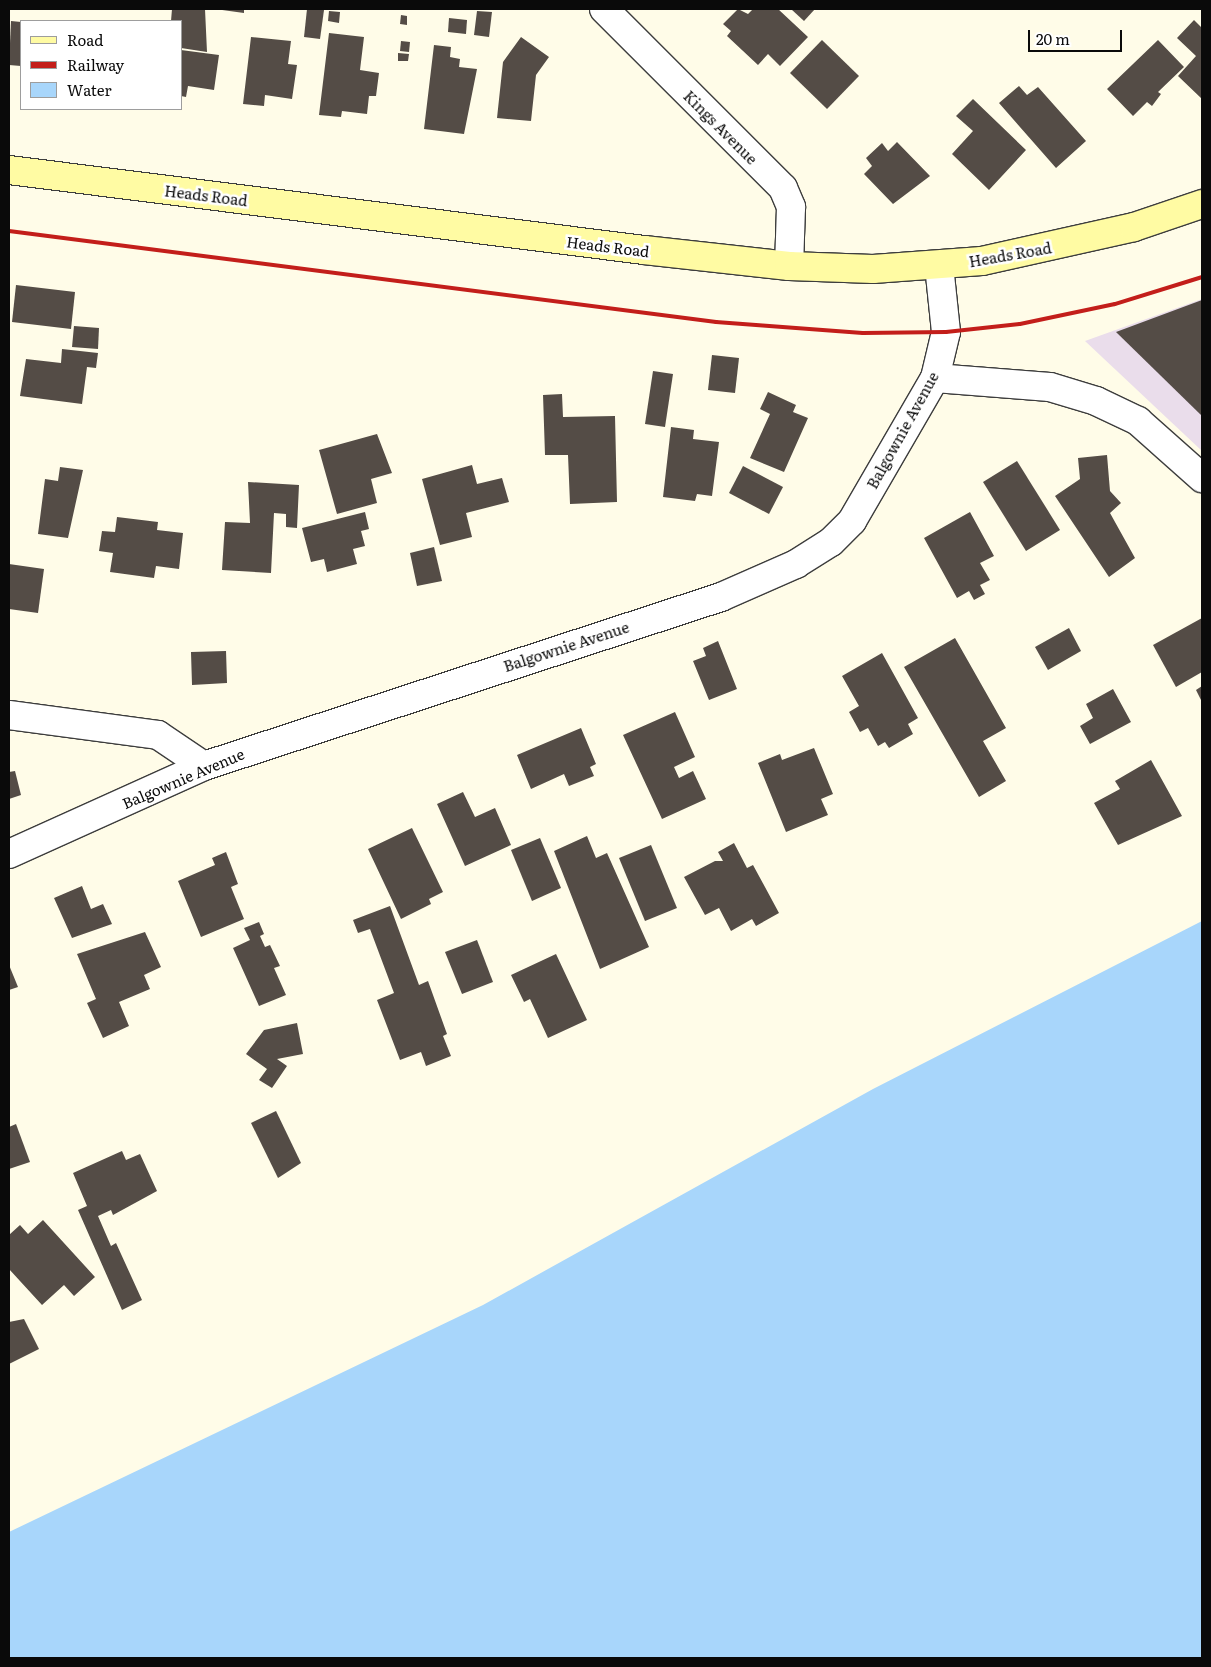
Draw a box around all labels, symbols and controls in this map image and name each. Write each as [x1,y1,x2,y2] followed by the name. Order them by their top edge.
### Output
[20,20,182,110] legend
[1031,20,1125,52] scale bar
[1036,27,1070,50] text: 20 m
[67,28,103,51] text: Road
[67,53,124,76] text: Railway
[67,78,112,101] text: Water
[680,86,762,168] street label: Kings Avenue
[163,181,249,209] street label: Heads Road
[565,232,651,260] street label: Heads Road
[967,238,1053,270] street label: Heads Road
[862,368,942,492] street label: Balgownie Avenue
[501,617,631,675] street label: Balgownie Avenue
[119,744,247,812] street label: Balgownie Avenue

